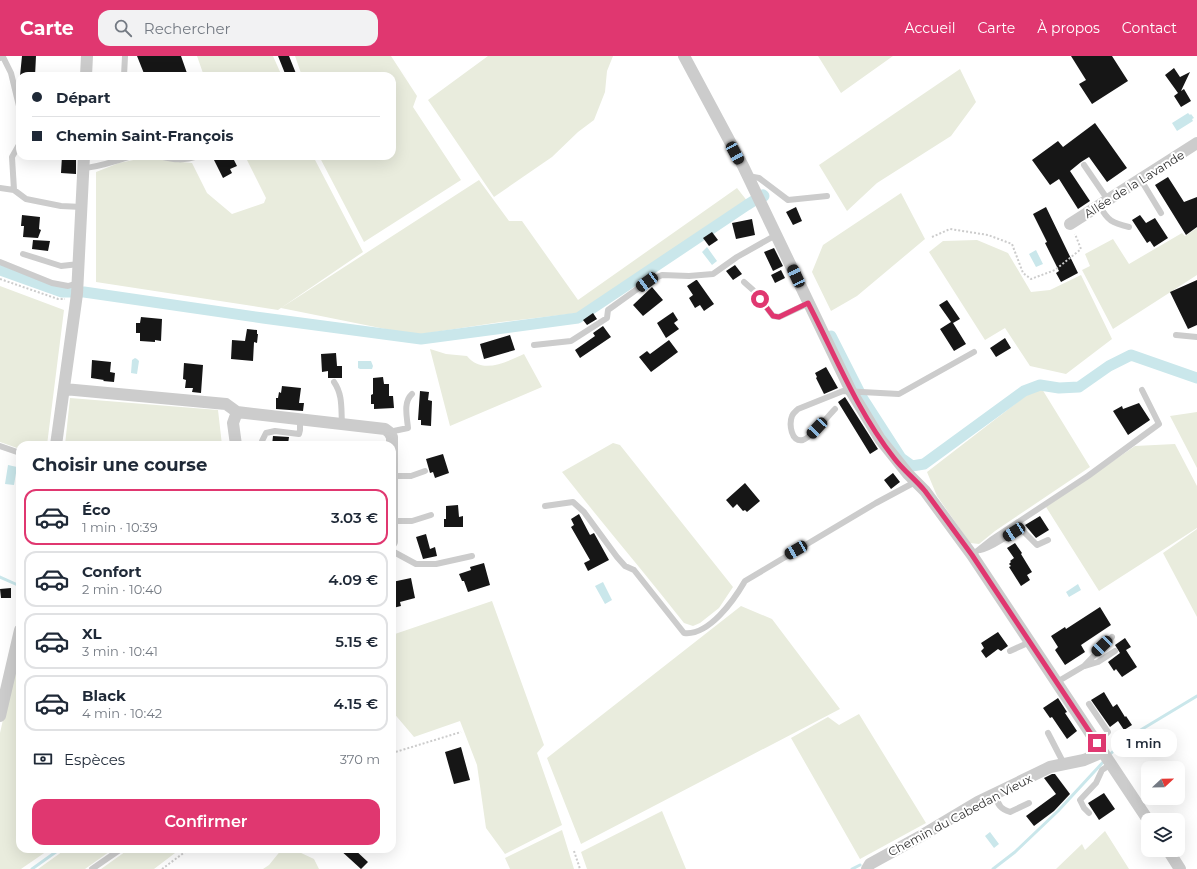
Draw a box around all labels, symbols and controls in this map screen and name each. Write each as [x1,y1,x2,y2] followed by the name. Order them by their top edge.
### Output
[98,10,378,46] search box
[20,17,74,40] text: Carte
[112,17,134,39] icon: search
[144,19,231,38] text: Rechercher
[905,19,956,37] text: Accueil
[978,19,1015,37] text: Carte
[1037,19,1100,37] text: À propos
[1122,19,1177,37] text: Contact
[56,88,111,107] text: Départ
[56,126,234,145] text: Chemin Saint-François
[724,140,746,166] car
[1081,147,1187,221] street label: Allée de la Lavande
[785,263,807,289] car
[634,270,660,294] car
[751,290,769,308] route start
[804,415,830,441] car
[32,454,207,476] text: Choisir une course
[34,499,70,535] icon: car
[82,500,111,519] text: Éco
[331,508,378,527] text: 3.03 €
[82,519,158,535] text: 1 min · 10:39
[1001,520,1027,544] car
[783,539,809,561] car
[34,561,70,597] icon: car
[82,562,142,581] text: Confort
[328,570,378,589] text: 4.09 €
[82,581,162,597] text: 2 min · 10:40
[34,623,70,659] icon: car
[82,624,101,643] text: XL
[335,632,378,651] text: 5.15 €
[1089,633,1115,659] car
[82,643,158,659] text: 3 min · 10:41
[34,685,70,721] icon: car
[82,686,126,705] text: Black
[333,694,378,713] text: 4.15 €
[82,705,162,721] text: 4 min · 10:42
[1111,729,1177,757] callout: 1 min
[1088,734,1106,752] route end
[1127,735,1161,751] text: 1 min
[32,748,54,770] icon: cash
[64,750,125,769] text: Espèces
[340,751,380,767] text: 370 m
[1141,761,1185,805] north arrow
[1141,761,1185,857] map controls
[885,770,1035,859] street label: Chemin du Cabedan Vieux
[32,799,380,845] button: Confirmer
[1141,813,1185,857] button: layers

